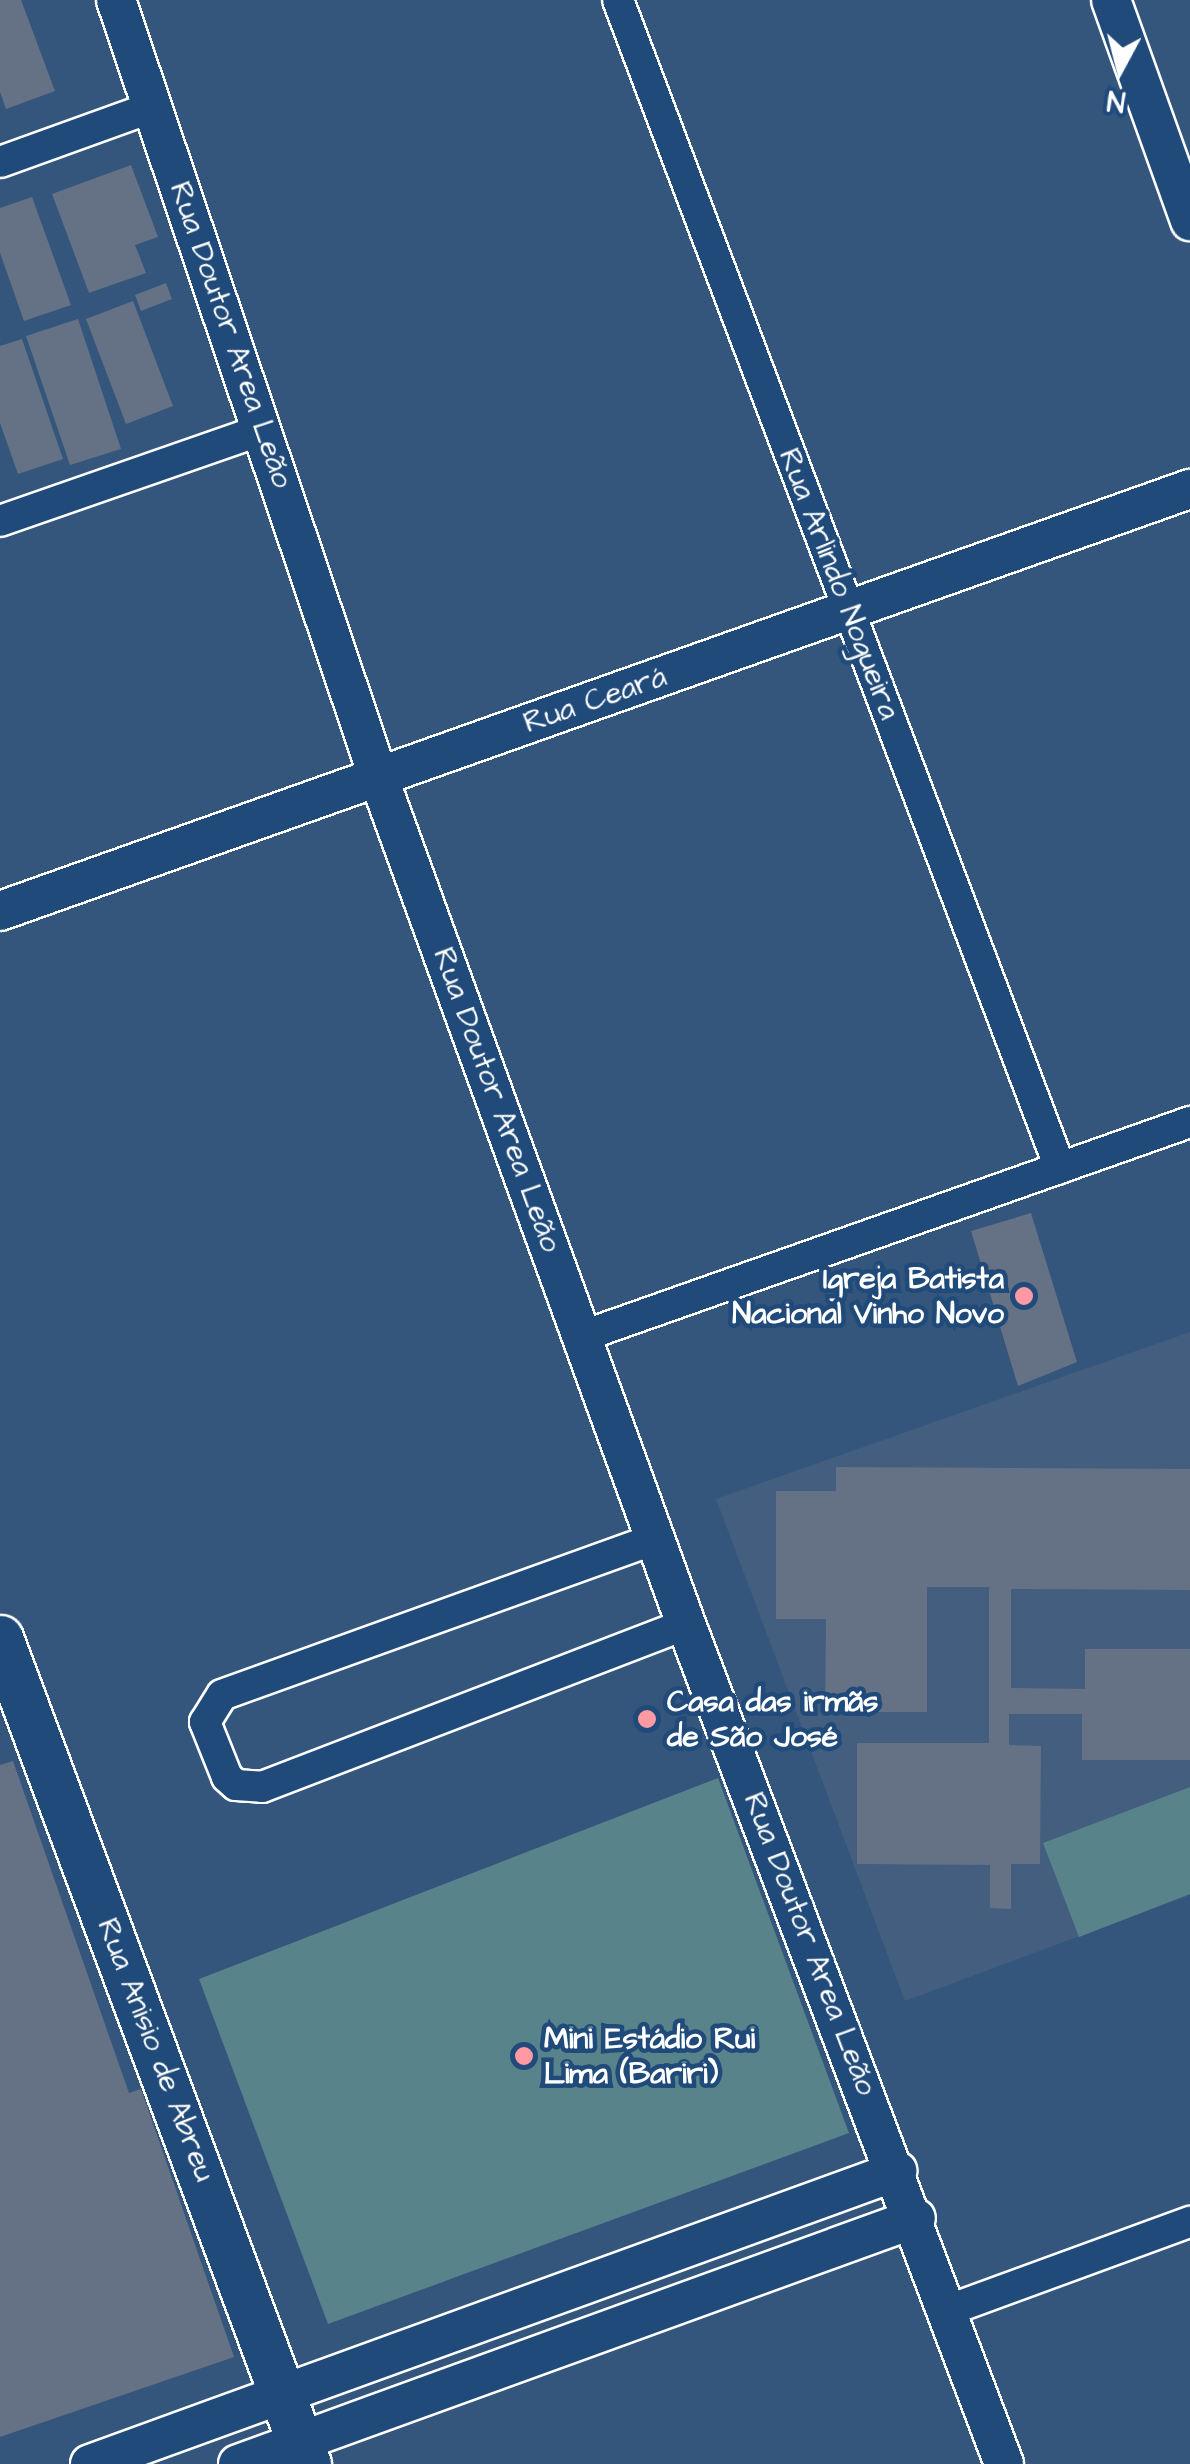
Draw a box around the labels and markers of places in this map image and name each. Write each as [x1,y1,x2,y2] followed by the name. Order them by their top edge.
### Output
[732,1261,1004,1332] place label: Igreja Batista Nacional Vinho Novo
[1013,1285,1035,1307] marker: Igreja Batista Nacional Vinho Novo
[667,1684,878,1754] place label: Casa das irmãs de São José
[636,1708,658,1730] marker: Casa das irmãs de São José
[544,2021,755,2092] place label: Mini Estádio Rui Lima (Bariri)
[513,2045,535,2067] marker: Mini Estádio Rui Lima (Bariri)

